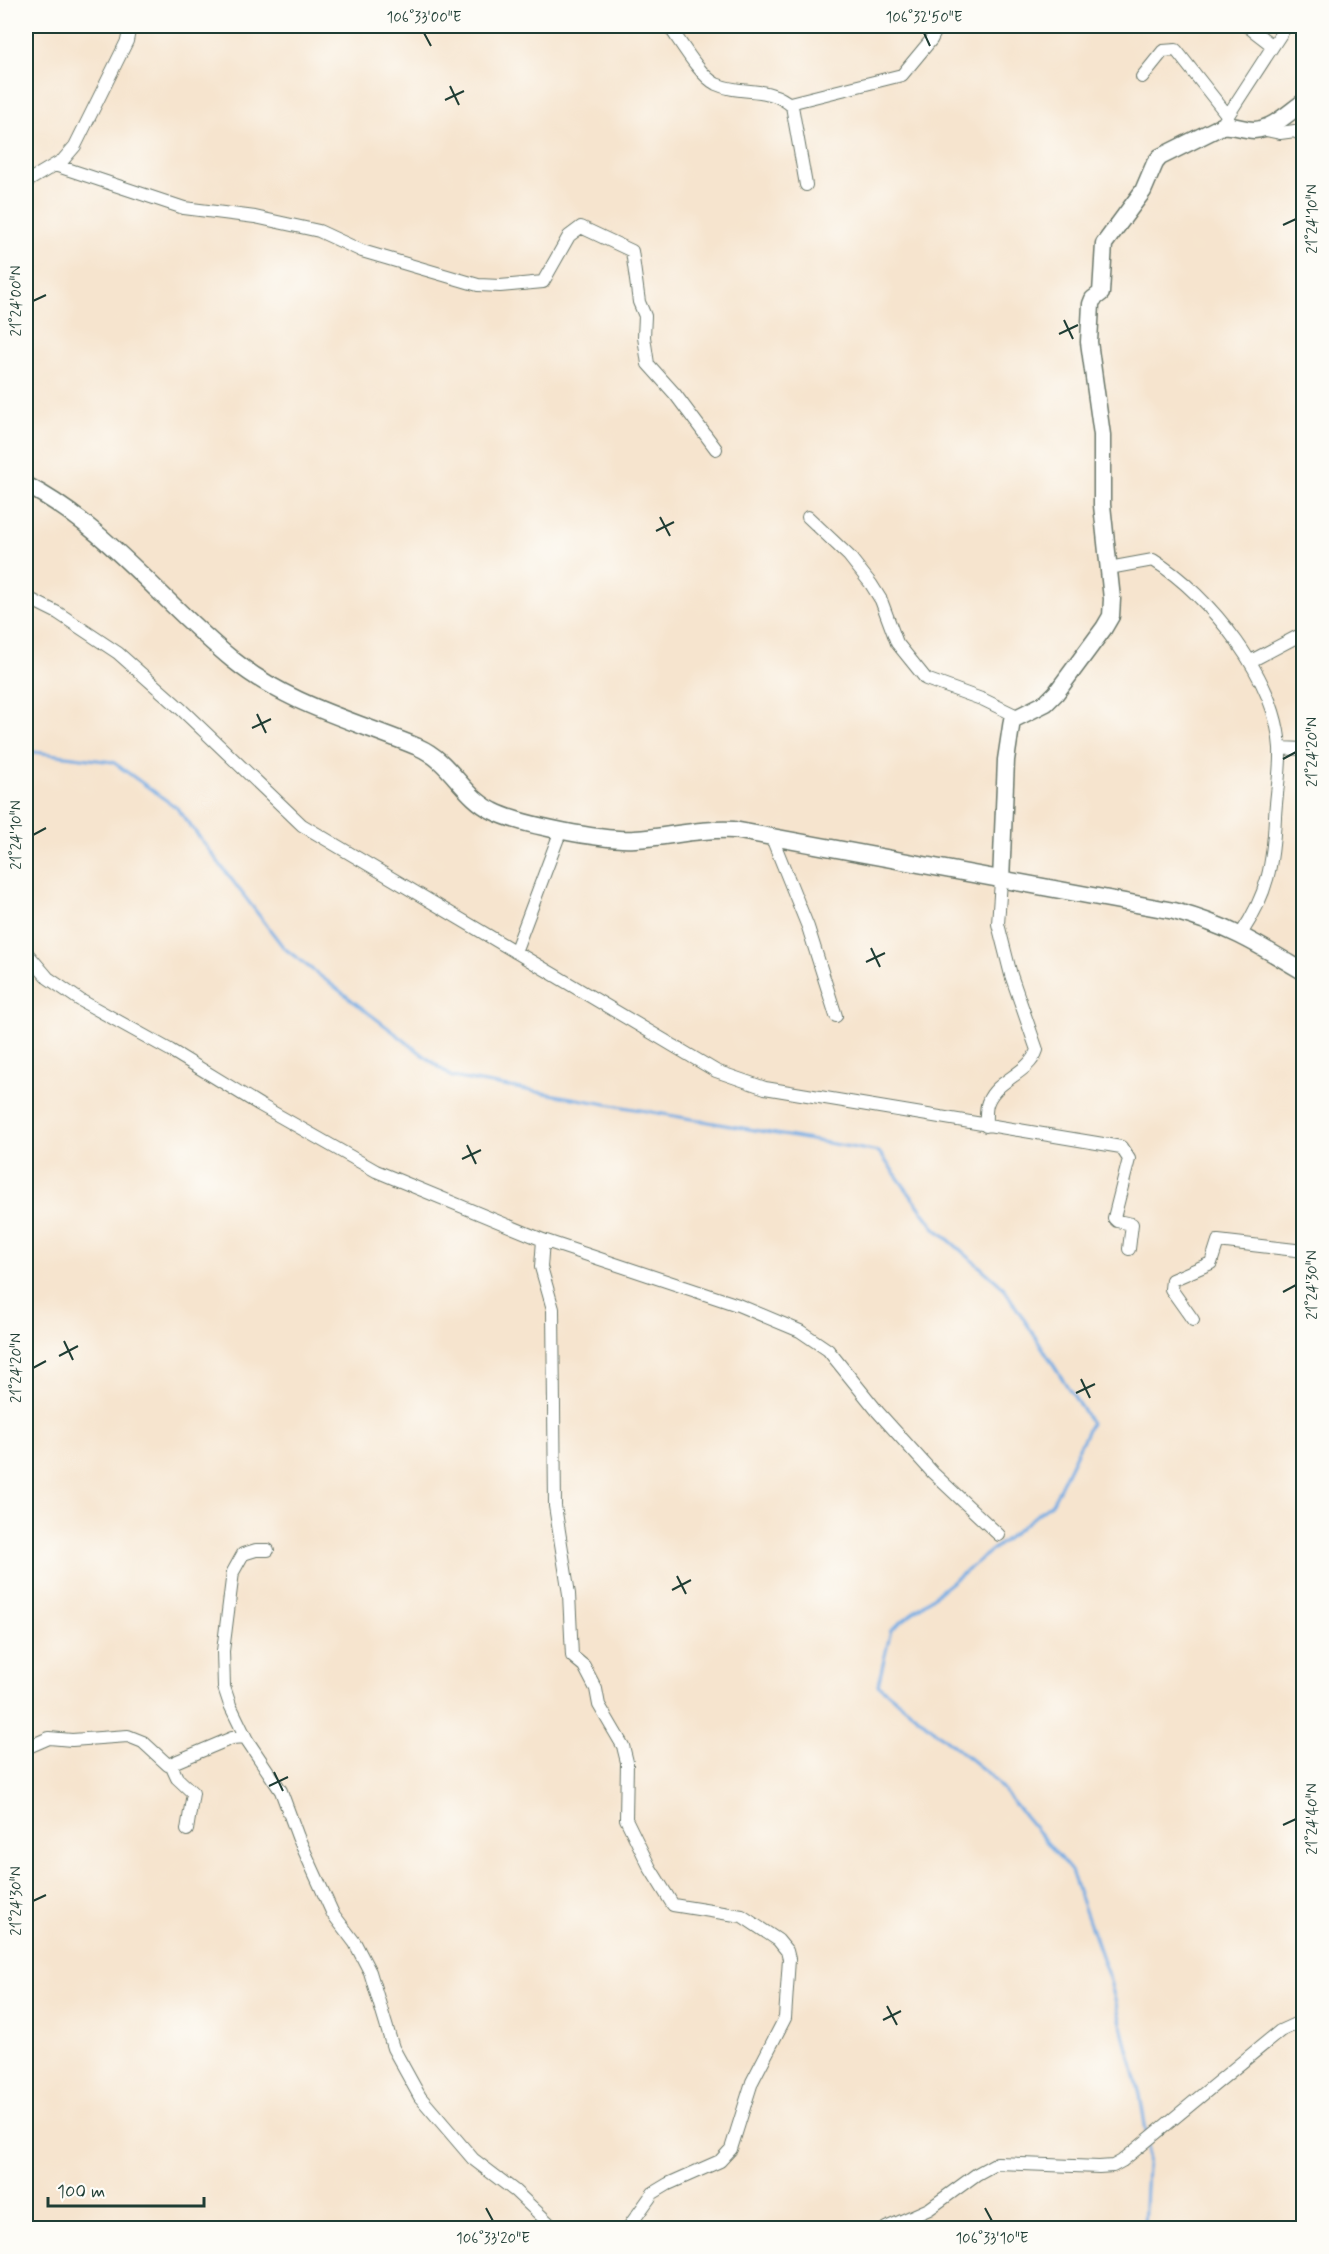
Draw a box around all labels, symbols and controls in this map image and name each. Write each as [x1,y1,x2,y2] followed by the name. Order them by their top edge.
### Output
[387,8,462,28] text: 106°33'00"E
[885,8,963,28] text: 106°32'50"E
[1303,184,1323,254] text: 21°24'10"N
[7,266,27,336] text: 21°24'00"N
[1303,717,1323,787] text: 21°24'20"N
[7,800,27,870] text: 21°24'10"N
[1303,1250,1323,1320] text: 21°24'30"N
[7,1333,27,1403] text: 21°24'20"N
[1303,1783,1323,1855] text: 21°24'40"N
[7,1866,27,1936] text: 21°24'30"N
[48,2170,204,2208] scale bar
[57,2180,105,2204] text: 100 m
[456,2229,530,2249] text: 106°33'20"E
[955,2229,1029,2249] text: 106°33'10"E

